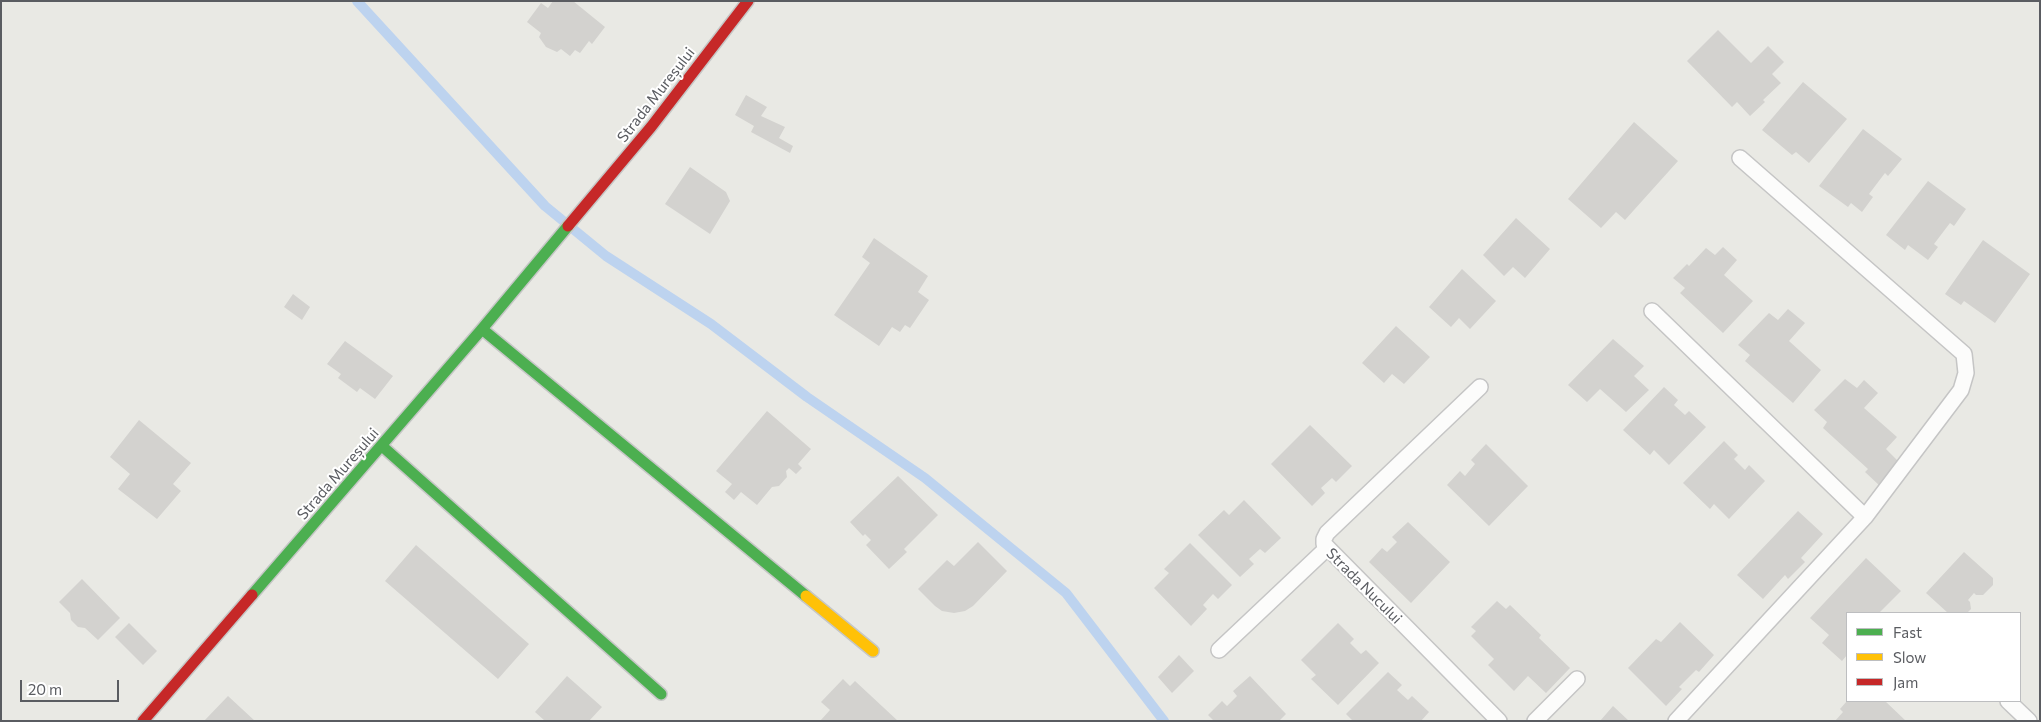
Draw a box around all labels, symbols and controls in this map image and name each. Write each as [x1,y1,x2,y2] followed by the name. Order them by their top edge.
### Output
[613,44,699,146] street label: Strada Mureșului
[293,425,383,523] street label: Strada Mureșului
[1322,544,1406,628] street label: Strada Nucului
[1846,612,2021,702] legend
[1893,623,1922,641] text: Fast
[1893,648,1926,666] text: Slow
[22,670,121,702] scale bar
[1893,673,1918,691] text: Jam
[28,680,62,698] text: 20 m

